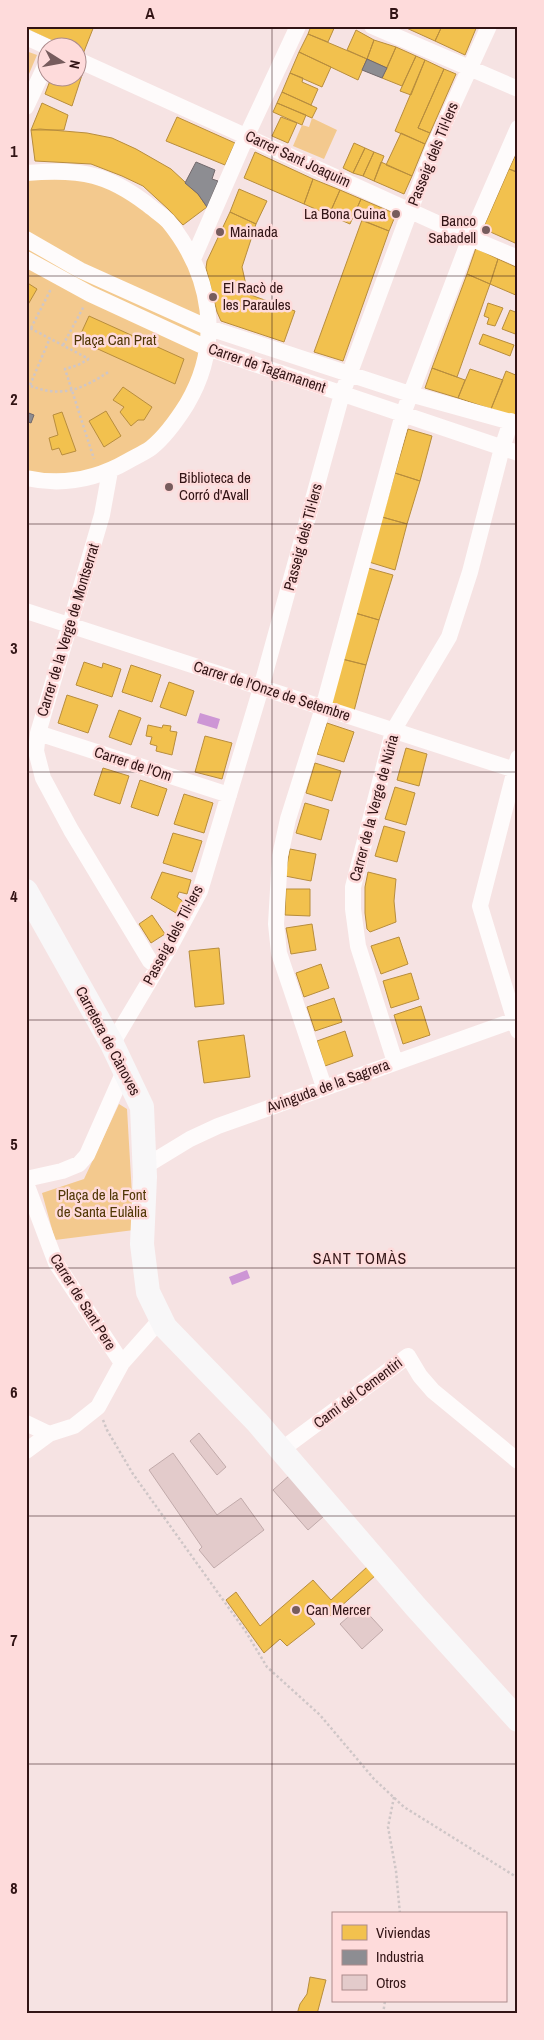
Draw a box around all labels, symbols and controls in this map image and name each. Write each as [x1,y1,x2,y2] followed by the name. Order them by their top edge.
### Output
[145,2,155,24] text: A
[389,2,399,24] text: B
[38,38,88,88] north arrow
[65,59,84,70] text: N
[402,99,463,209] street label: Passeig dels Til·lers
[242,125,354,192] street label: Carrer Sant Joaquim
[10,140,18,162] text: 1
[304,203,386,224] place label: La Bona Cuina
[390,208,402,220] marker: La Bona Cuina
[428,210,476,248] place label: Banco Sabadell
[230,221,278,242] place label: Mainada
[480,224,492,236] marker: Banco Sabadell
[214,226,226,238] marker: Mainada
[223,277,291,315] place label: El Racò de les Paraules
[207,291,219,303] marker: El Racò de les Paraules
[74,329,157,350] park label: Plaça Can Prat
[206,338,329,398] street label: Carrer de Tagamanent
[10,388,18,410] text: 2
[179,467,251,505] place label: Biblioteca de Corró d'Avall
[163,481,175,493] marker: Biblioteca de Corró d'Avall
[278,481,327,593] street label: Passeig dels Til·lers
[31,540,104,719] street label: Carrer de la Verge de Montserrat
[10,637,18,659] text: 3
[191,655,353,726] street label: Carrer de l'Onze de Setembre
[344,732,403,884] street label: Carrer de la Verge de Núria
[92,741,175,786] street label: Carrer de l'Om
[137,881,208,988] street label: Passeig dels Til·lers
[10,885,18,907] text: 4
[71,982,146,1099] street label: Carretera de Cànoves
[263,1054,392,1118] street label: Avinguda de la Sagrera
[10,1133,18,1155] text: 5
[57,1184,147,1222] park label: Plaça de la Font de Santa Eulàlia
[313,1247,407,1269] district label: SANT TOMÀS
[45,1249,122,1354] street label: Carrer de Sant Pere
[309,1352,407,1433] street label: Camí del Cementiri
[10,1381,18,1403] text: 6
[306,1599,370,1620] place label: Can Mercer
[290,1604,302,1616] marker: Can Mercer
[10,1629,18,1651] text: 7
[10,1877,18,1899] text: 8
[332,1912,506,2002] legend
[376,1922,431,1943] text: Viviendas
[376,1946,424,1967] text: Industria
[376,1972,406,1993] text: Otros

